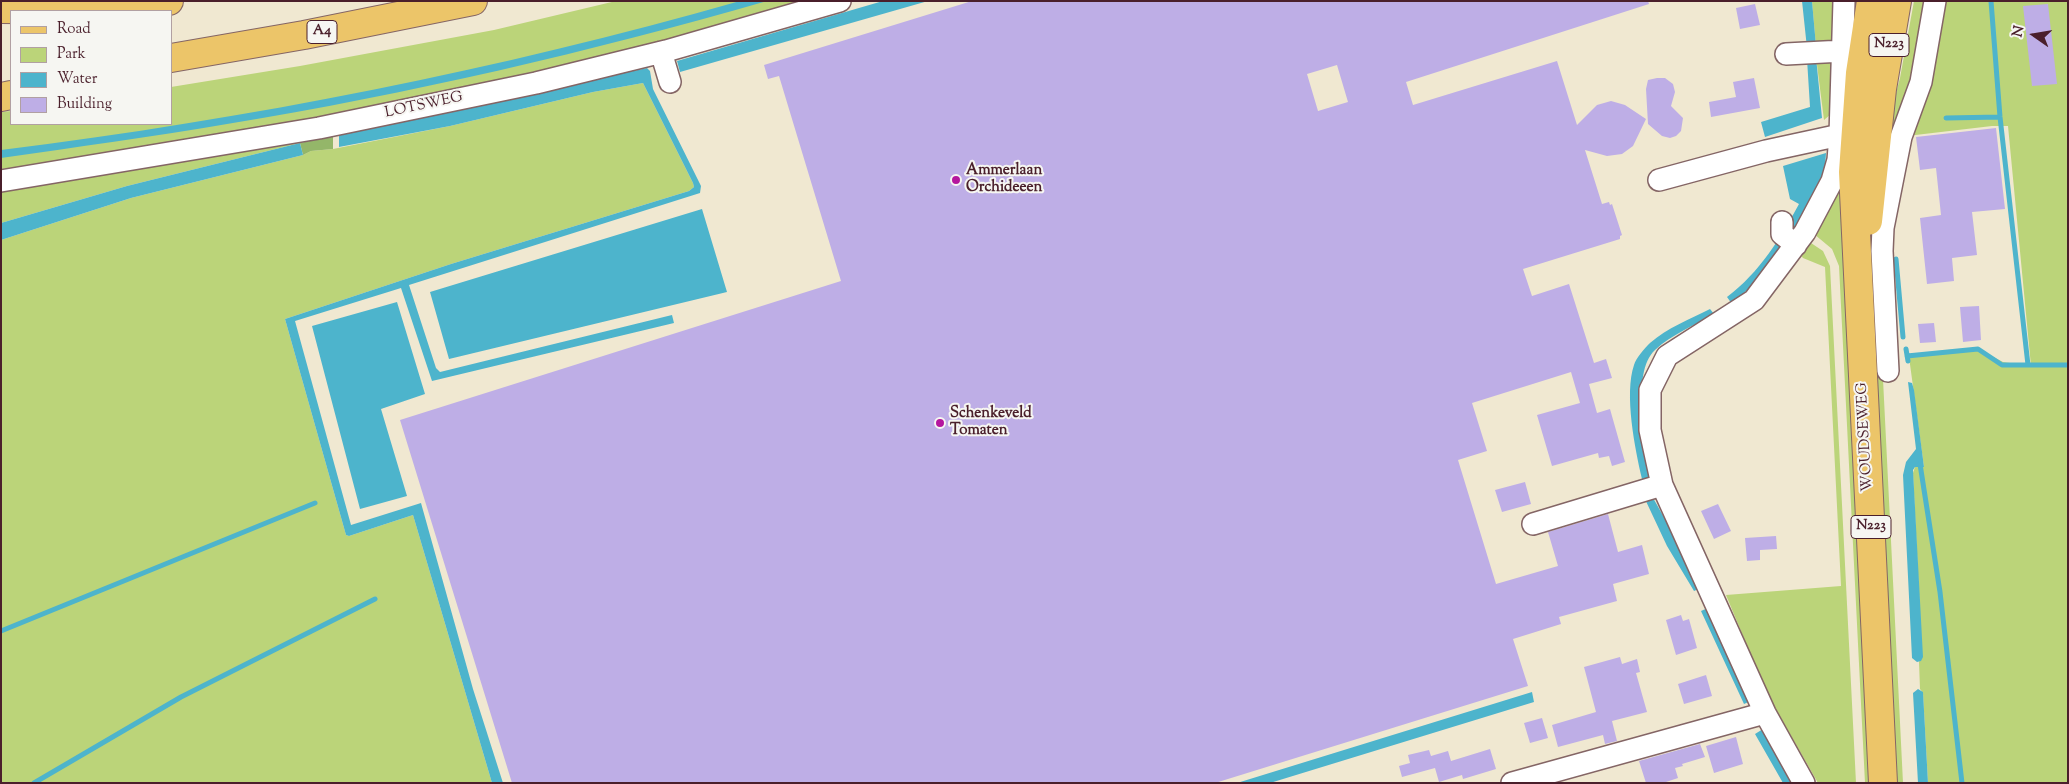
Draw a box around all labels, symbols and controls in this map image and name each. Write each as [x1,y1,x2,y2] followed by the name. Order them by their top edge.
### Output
[10,10,172,125] legend
[2009,10,2059,60] north arrow
[57,19,91,40] text: Road
[307,21,337,44] road number: A4
[2008,24,2030,39] text: N
[1869,34,1909,56] road number: N223
[57,44,86,65] text: Park
[57,69,97,90] text: Water
[383,89,465,123] street label: LOTSWEG
[57,94,112,115] text: Building
[966,162,1042,197] place label: Ammerlaan Orchideeen
[950,174,962,186] marker: Ammerlaan Orchideeen
[1854,382,1878,492] street label: WOUDSEWEG
[950,405,1032,440] place label: Schenkeveld Tomaten
[934,417,946,429] marker: Schenkeveld Tomaten
[1851,516,1891,538] road number: N223

